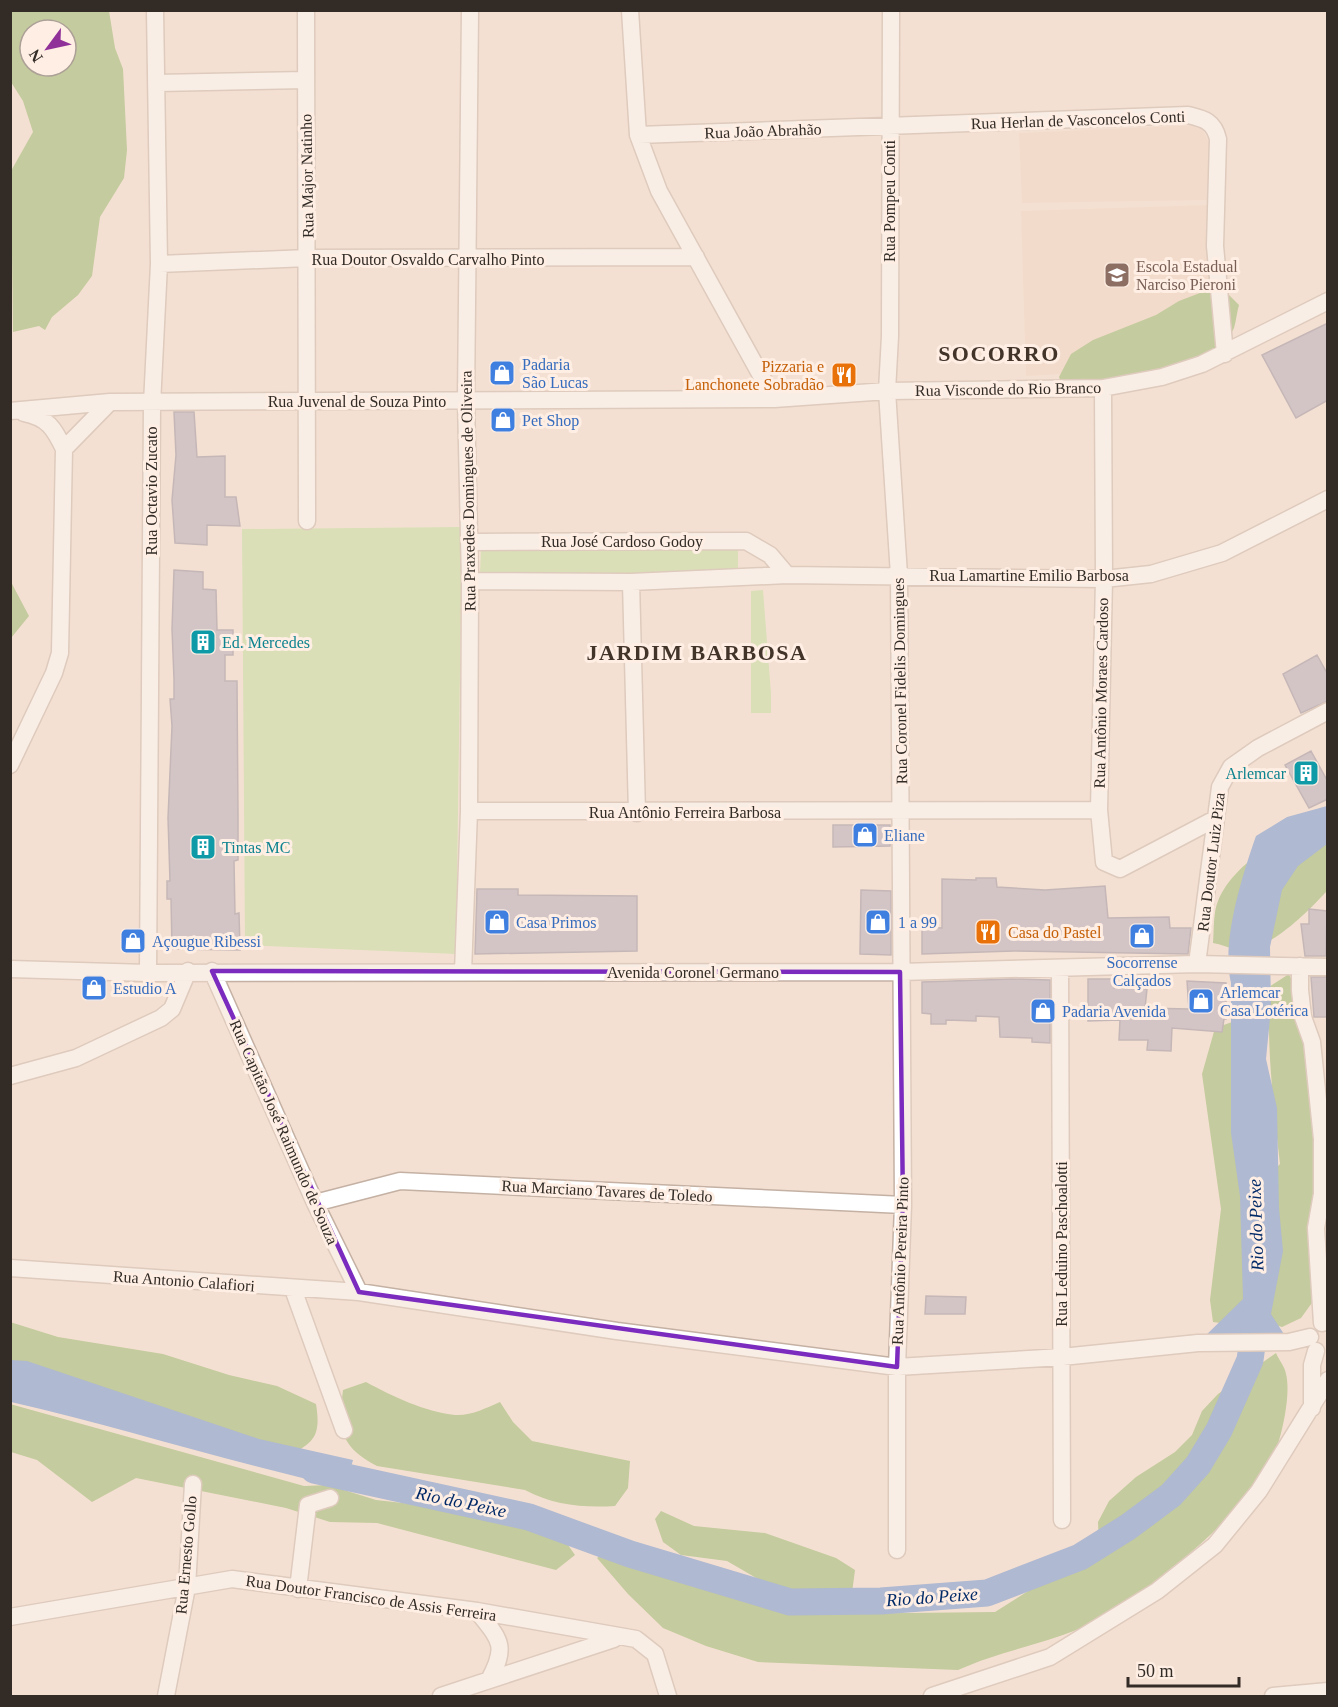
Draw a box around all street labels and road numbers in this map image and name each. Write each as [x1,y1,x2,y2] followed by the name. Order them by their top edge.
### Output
[970,108,1186,132] street label: Rua Herlan de Vasconcelos Conti
[297,114,318,238] street label: Rua Major Natinho
[704,120,822,142] street label: Rua João Abrahão
[881,140,899,262] street label: Rua Pompeu Conti
[312,251,544,268] street label: Rua Doutor Osvaldo Carvalho Pinto
[457,370,480,612] street label: Rua Praxedes Domingues de Oliveira
[915,379,1101,399] street label: Rua Visconde do Rio Branco
[268,393,446,410] street label: Rua Juvenal de Souza Pinto
[143,427,160,555] street label: Rua Octavio Zucato
[541,533,703,551] street label: Rua José Cardoso Godoy
[929,567,1129,584] street label: Rua Lamartine Emilio Barbosa
[890,578,911,784] street label: Rua Coronel Fidelis Domingues
[1091,598,1111,788] street label: Rua Antônio Moraes Cardoso
[1194,792,1228,932] street label: Rua Doutor Luiz Piza
[589,804,781,821] street label: Rua Antônio Ferreira Barbosa
[607,964,779,981] street label: Avenida Coronel Germano
[226,1017,341,1247] street label: Rua Capitão José Raimundo de Souza
[1053,1161,1070,1327] street label: Rua Leduino Paschoalotti
[501,1177,713,1205] street label: Rua Marciano Tavares de Toledo
[889,1177,911,1345] street label: Rua Antônio Pereira Pinto
[112,1268,256,1294] street label: Rua Antonio Calafiori
[172,1495,200,1615] street label: Rua Ernesto Gollo
[245,1572,497,1624] street label: Rua Doutor Francisco de Assis Ferreira

